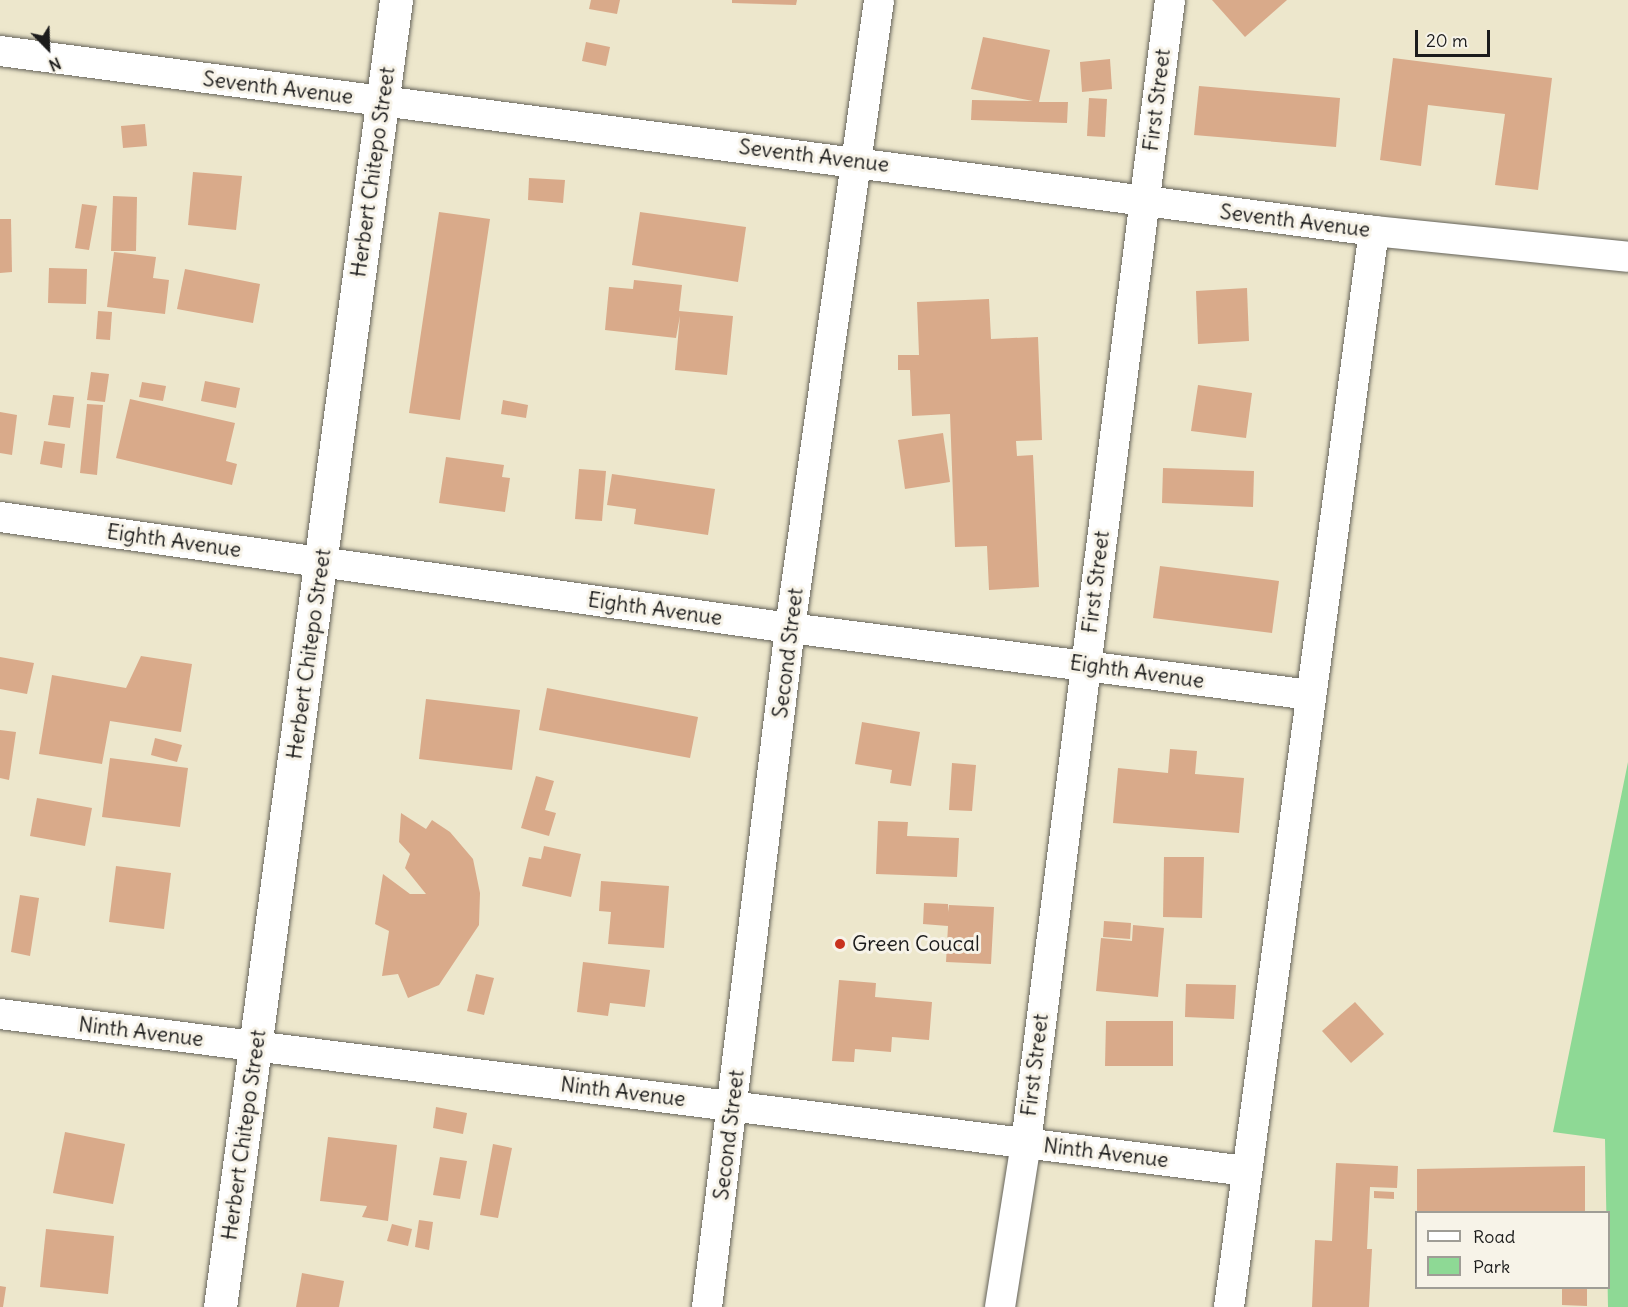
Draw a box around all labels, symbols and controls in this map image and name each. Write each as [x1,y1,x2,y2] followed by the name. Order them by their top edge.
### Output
[18,18,78,78] north arrow
[1418,18,1493,56] scale bar
[1426,29,1468,52] text: 20 m
[1138,47,1176,153] street label: First Street
[46,53,64,76] text: N
[346,65,400,279] street label: Herbert Chitepo Street
[202,66,354,110] street label: Seventh Avenue
[738,134,890,178] street label: Seventh Avenue
[1219,199,1371,243] street label: Seventh Avenue
[105,519,243,563] street label: Eighth Avenue
[1077,529,1115,635] street label: First Street
[282,547,336,761] street label: Herbert Chitepo Street
[586,587,724,631] street label: Eighth Avenue
[768,587,808,719] street label: Second Street
[1068,650,1206,694] street label: Eighth Avenue
[852,931,980,957] place label: Green Coucal
[833,937,847,951] marker: Green Coucal
[77,1012,205,1052] street label: Ninth Avenue
[1016,1012,1054,1118] street label: First Street
[217,1028,271,1242] street label: Herbert Chitepo Street
[709,1069,749,1201] street label: Second Street
[559,1072,687,1112] street label: Ninth Avenue
[1042,1133,1170,1173] street label: Ninth Avenue
[1415,1211,1610,1289] legend
[1473,1225,1515,1248] text: Road
[1473,1255,1510,1278] text: Park

